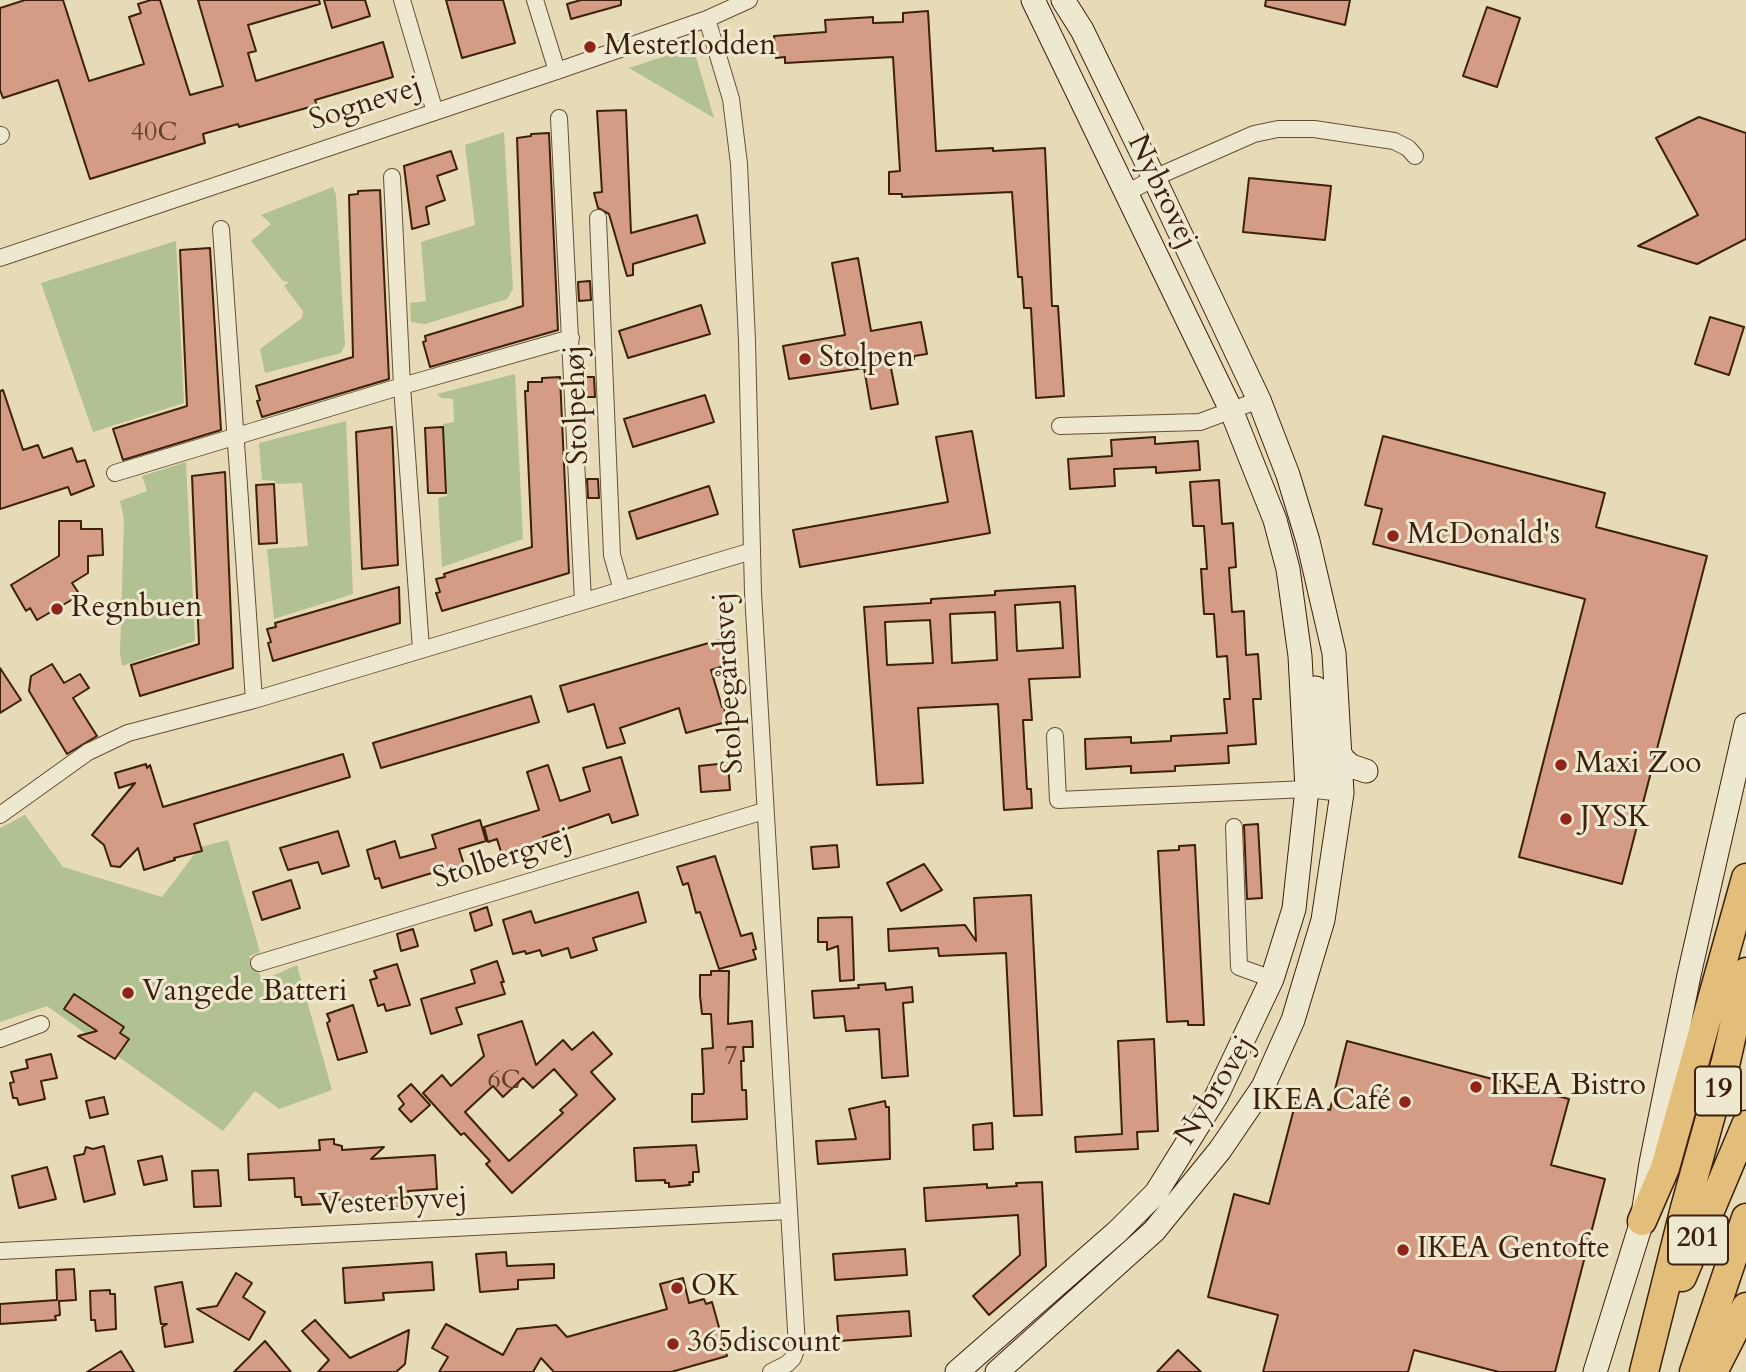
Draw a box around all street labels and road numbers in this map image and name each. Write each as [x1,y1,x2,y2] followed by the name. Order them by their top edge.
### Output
[305,70,427,140] street label: Sognevej
[1118,129,1204,255] street label: Nybrovej
[558,345,598,465] street label: Stolpehøj
[707,591,753,775] street label: Stolpegårdsvej
[429,822,577,898] street label: Stolbergvej
[1168,1030,1264,1152] street label: Nybrovej
[1695,1066,1741,1116] road number: 19
[318,1181,468,1225] street label: Vesterbyvej
[1668,1216,1728,1264] road number: 201

